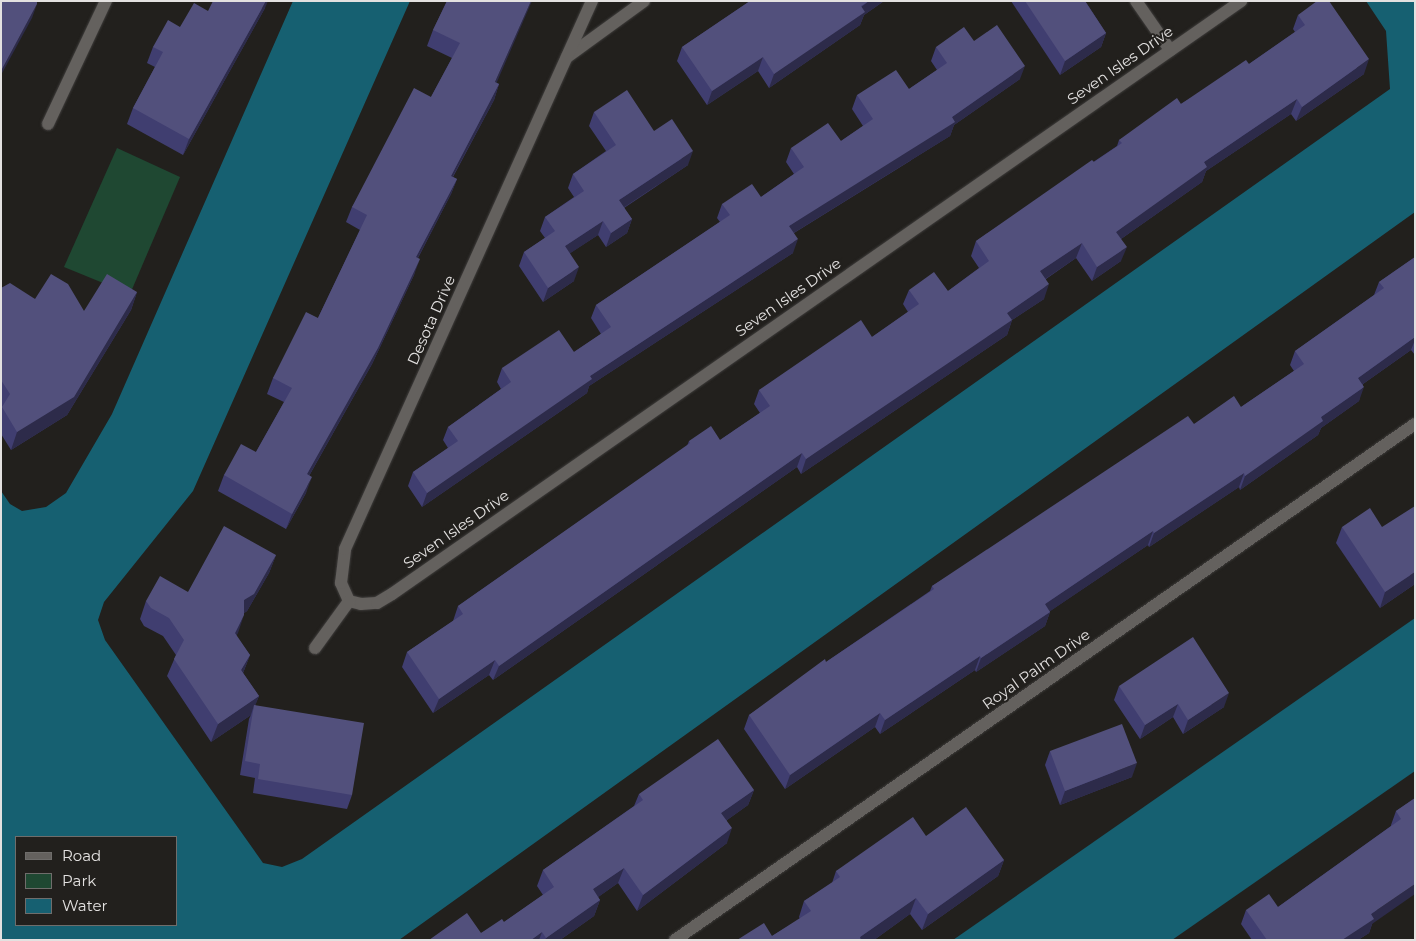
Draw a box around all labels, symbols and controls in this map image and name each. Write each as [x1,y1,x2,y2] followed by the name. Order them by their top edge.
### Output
[1064,22,1176,108] street label: Seven Isles Drive
[732,254,844,340] street label: Seven Isles Drive
[403,272,459,368] street label: Desota Drive
[400,486,512,572] street label: Seven Isles Drive
[979,625,1093,713] street label: Royal Palm Drive
[15,836,178,926] legend
[62,846,101,865] text: Road
[62,871,96,890] text: Park
[62,896,108,915] text: Water

